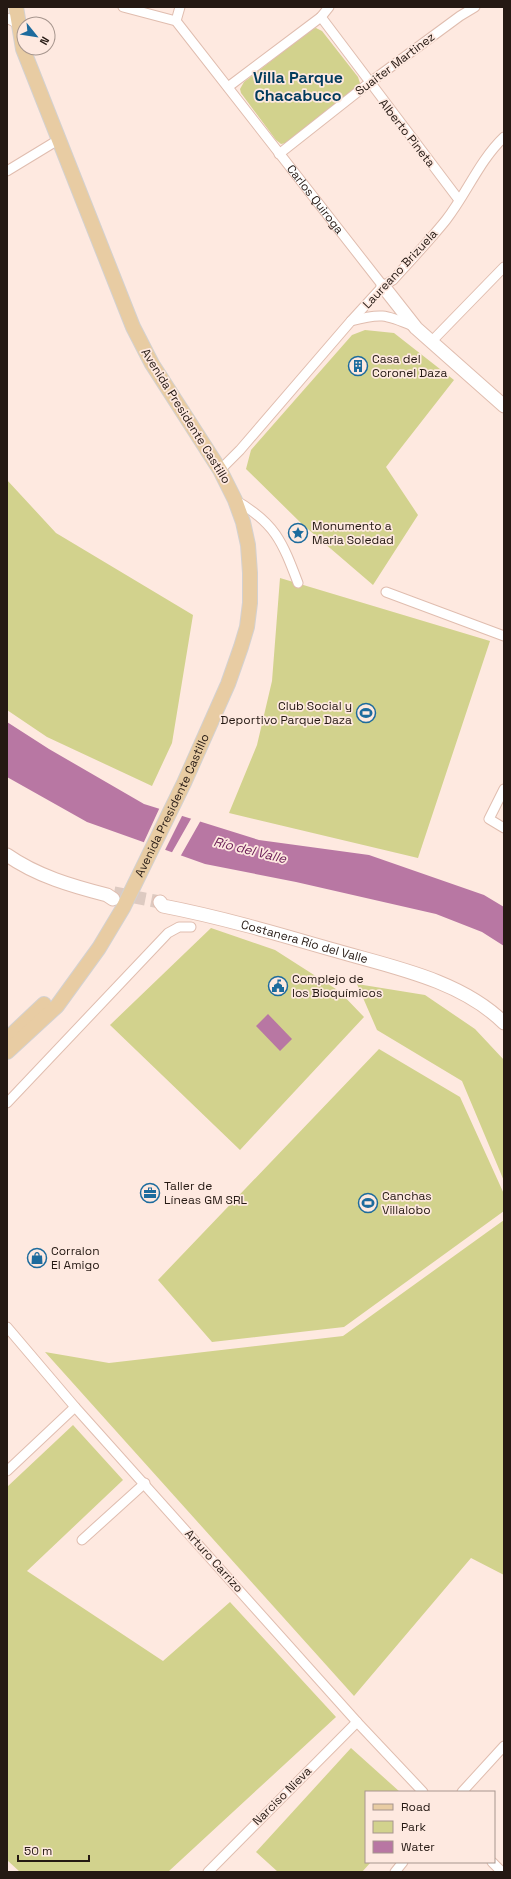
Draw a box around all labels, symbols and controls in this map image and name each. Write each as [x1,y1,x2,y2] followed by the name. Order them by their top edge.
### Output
[16,16,56,56] north arrow
[352,29,438,99] street label: Suaiter Martinez
[37,34,53,48] text: N
[253,67,343,106] district label: Villa Parque Chacabuco
[375,96,439,170] street label: Alberto Pineta
[283,161,347,237] street label: Carlos Quiroga
[359,226,441,312] street label: Laureano Brizuela
[138,345,234,487] street label: Avenida Presidente Castillo
[372,351,447,381] place label: Casa del Coronel Daza
[347,355,369,377] building icon: Casa del Coronel Daza
[312,518,394,548] place label: Monumento a Maria Soledad
[287,522,309,544] place icon: Monumento a Maria Soledad
[221,698,352,728] place label: Club Social y Deportivo Parque Daza
[355,702,377,724] sports icon: Club Social y Deportivo Parque Daza
[131,731,213,880] street label: Avenida Presidente Castillo
[212,833,289,868] water label: Río del Valle
[239,916,370,967] street label: Costanera Río del Valle
[292,971,382,1001] place label: Complejo de los Bioquímicos
[267,975,289,997] public building icon: Complejo de los Bioquímicos
[164,1178,248,1208] place label: Taller de Líneas GM SRL
[139,1182,161,1204] office icon: Taller de Líneas GM SRL
[382,1188,432,1218] place label: Canchas Villalobo
[357,1192,379,1214] sports icon: Canchas Villalobo
[51,1243,100,1273] place label: Corralon El Amigo
[26,1247,48,1269] shop icon: Corralon El Amigo
[181,1526,247,1596] street label: Arturo Carrizo
[249,1763,315,1829] street label: Narciso Nieva
[365,1791,495,1863] legend
[401,1799,430,1815] text: Road
[401,1819,426,1835] text: Park
[18,1837,89,1863] scale bar
[401,1839,435,1855] text: Water
[24,1843,52,1859] text: 50 m

